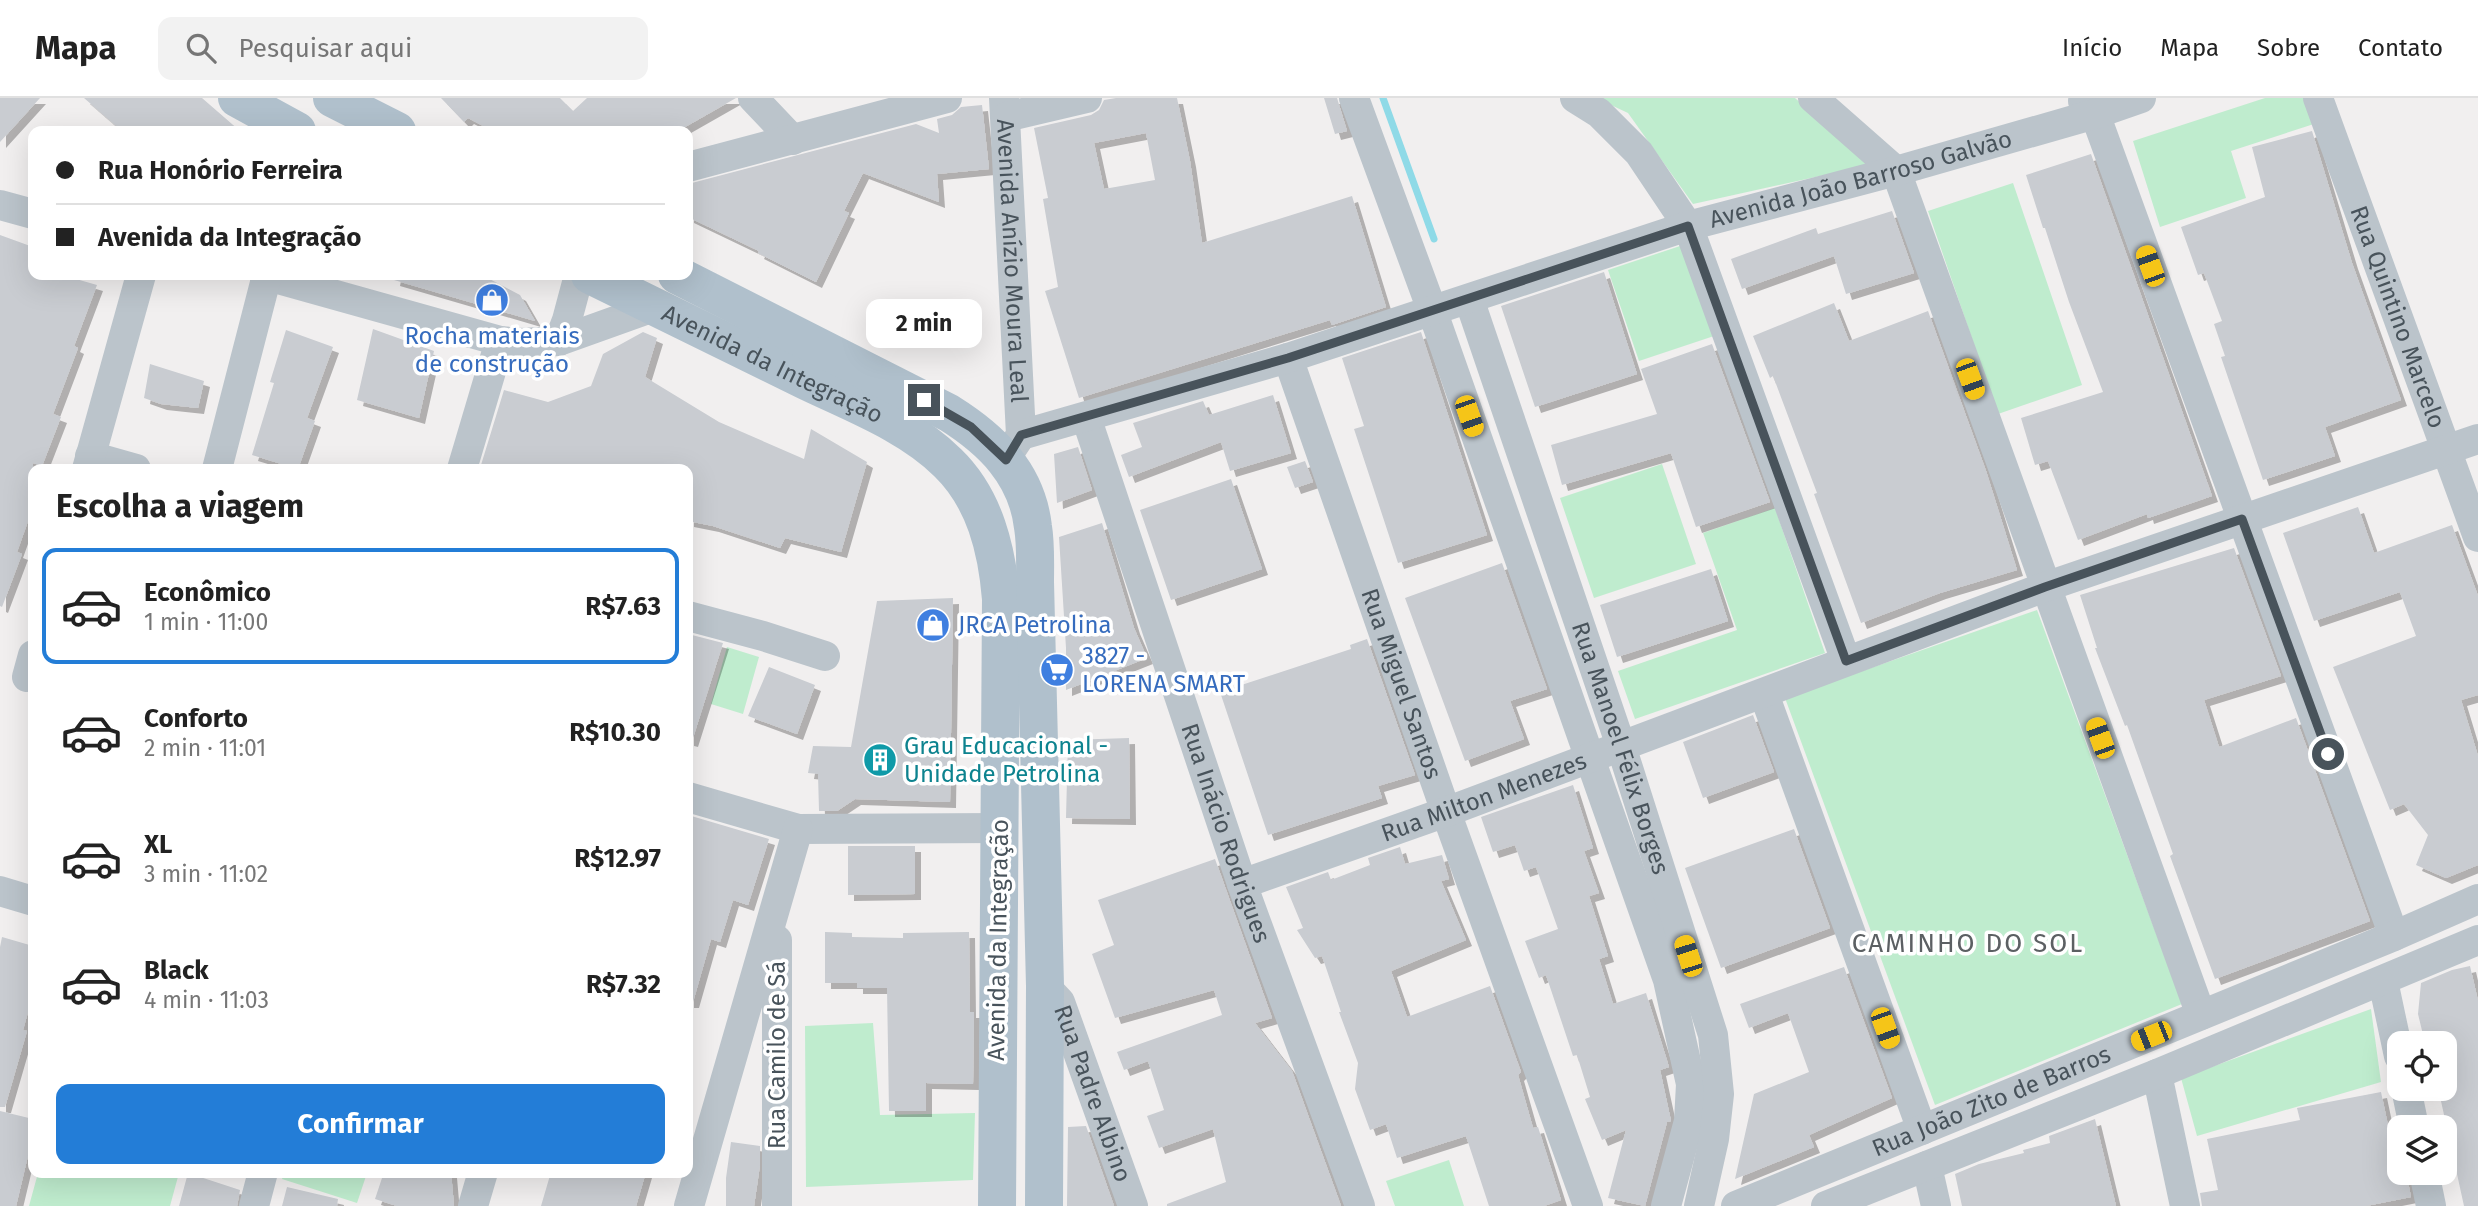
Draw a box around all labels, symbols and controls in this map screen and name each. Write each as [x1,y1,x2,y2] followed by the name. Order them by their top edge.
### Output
[158,17,648,80] search box
[35,28,116,68] text: Mapa
[182,29,220,67] icon: search
[238,33,412,64] text: Pesquisar aqui
[2062,34,2122,62] text: Início
[2160,34,2219,62] text: Mapa
[2257,34,2320,62] text: Sobre
[2358,34,2443,62] text: Contato
[991,118,1033,403] street label: Avenida Anízio Moura Leal
[1706,125,2015,234] street label: Avenida João Barroso Galvão
[98,155,343,186] text: Rua Honório Ferreira
[2344,202,2451,432] street label: Rua Quintino Marcelo
[98,222,361,253] text: Avenida da Integração
[2133,243,2168,289] car
[473,281,511,319] shop icon: Rocha materiais de construção
[657,299,888,429] street label: Avenida da Integração
[866,299,982,348] callout: 2 min
[896,309,952,337] text: 2 min
[404,322,580,378] place label: Rocha materiais de construção
[1953,356,1988,402] car
[908,384,940,416] route end
[1453,393,1486,439] car
[56,487,304,525] text: Escolha a viagem
[60,575,123,638] icon: car
[144,577,271,608] text: Econômico
[1355,585,1447,783] street label: Rua Miguel Santos
[585,591,661,622] text: R$7.63
[914,606,952,644] shop icon: JRCA Petrolina
[144,608,268,636] text: 1 min · 11:00
[958,611,1112,639] place label: JRCA Petrolina
[1566,618,1675,878] street label: Rua Manoel Félix Borges
[1082,642,1246,698] place label: 3827 - LORENA SMART
[1038,651,1076,689] supermarket icon: 3827 - LORENA SMART
[60,701,123,764] icon: car
[144,703,248,734] text: Conforto
[2083,715,2118,761] car
[569,717,661,748] text: R$10.30
[1175,720,1276,947] street label: Rua Inácio Rodrigues
[904,732,1108,788] place label: Grau Educacional - Unidade Petrolina
[144,734,266,762] text: 2 min · 11:01
[2312,738,2344,770] route start
[861,741,899,779] building icon: Grau Educacional - Unidade Petrolina
[1378,746,1590,848] street label: Rua Milton Menezes
[982,819,1014,1061] street label: Avenida da Integração
[60,827,123,890] icon: car
[144,829,172,860] text: XL
[574,843,661,874] text: R$12.97
[144,860,268,888] text: 3 min · 11:02
[1852,928,2084,959] district label: CAMINHO DO SOL
[1672,933,1705,979] car
[60,953,123,1016] icon: car
[144,955,209,986] text: Black
[763,961,791,1149] street label: Rua Camilo de Sá
[586,969,661,1000] text: R$7.32
[144,986,269,1014] text: 4 min · 11:03
[1048,1001,1137,1186] street label: Rua Padre Albino
[1868,1005,1903,1051] car
[2128,1018,2175,1054] car
[2387,1031,2457,1185] map controls
[2387,1031,2457,1101] button: locate
[1868,1040,2115,1163] street label: Rua João Zito de Barros
[56,1084,665,1164] button: Confirmar
[2387,1115,2457,1185] button: layers

